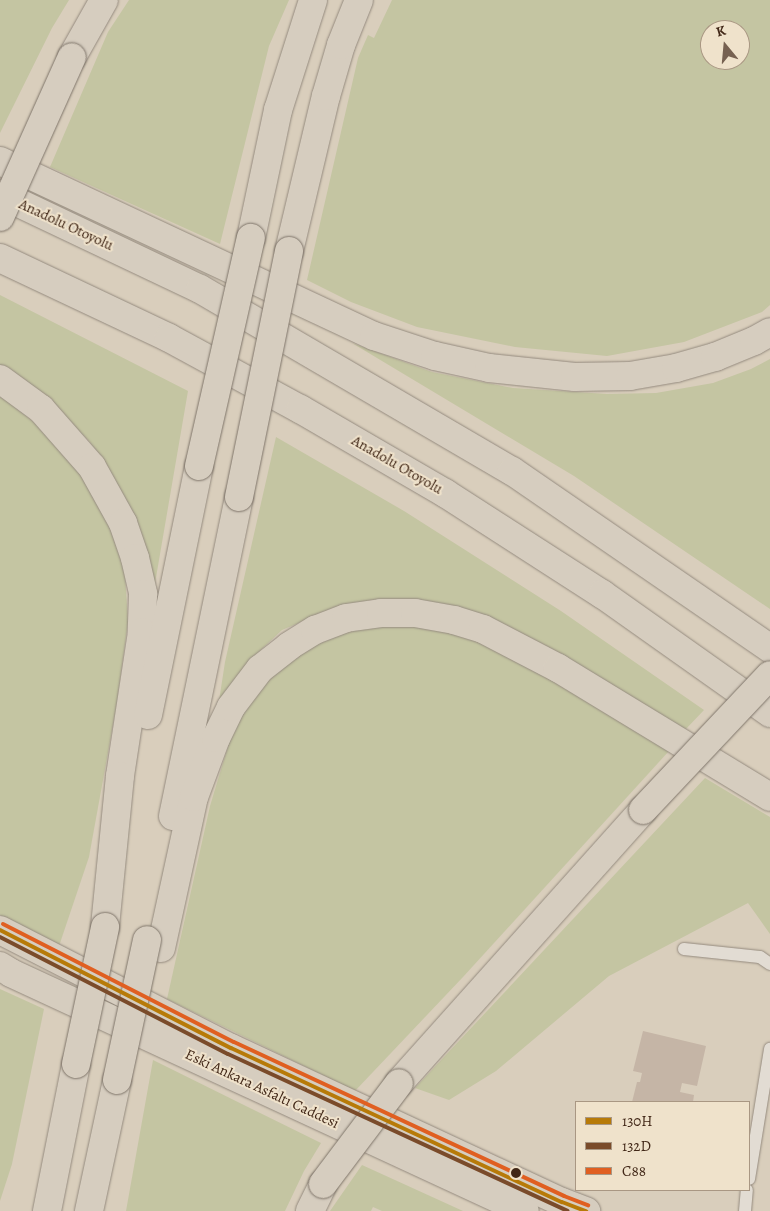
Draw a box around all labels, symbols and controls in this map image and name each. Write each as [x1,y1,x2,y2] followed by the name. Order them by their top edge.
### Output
[700,20,750,70] north arrow
[714,21,728,42] text: K
[16,195,116,255] street label: Anadolu Otoyolu
[348,432,446,498] street label: Anadolu Otoyolu
[182,1045,342,1133] street label: Eski Ankara Asfaltı Caddesi
[575,1101,750,1191] legend
[622,1111,653,1131] text: 130H
[622,1136,651,1156] text: 132D
[622,1161,646,1181] text: C88
[511,1168,521,1178] unlabelled marker

